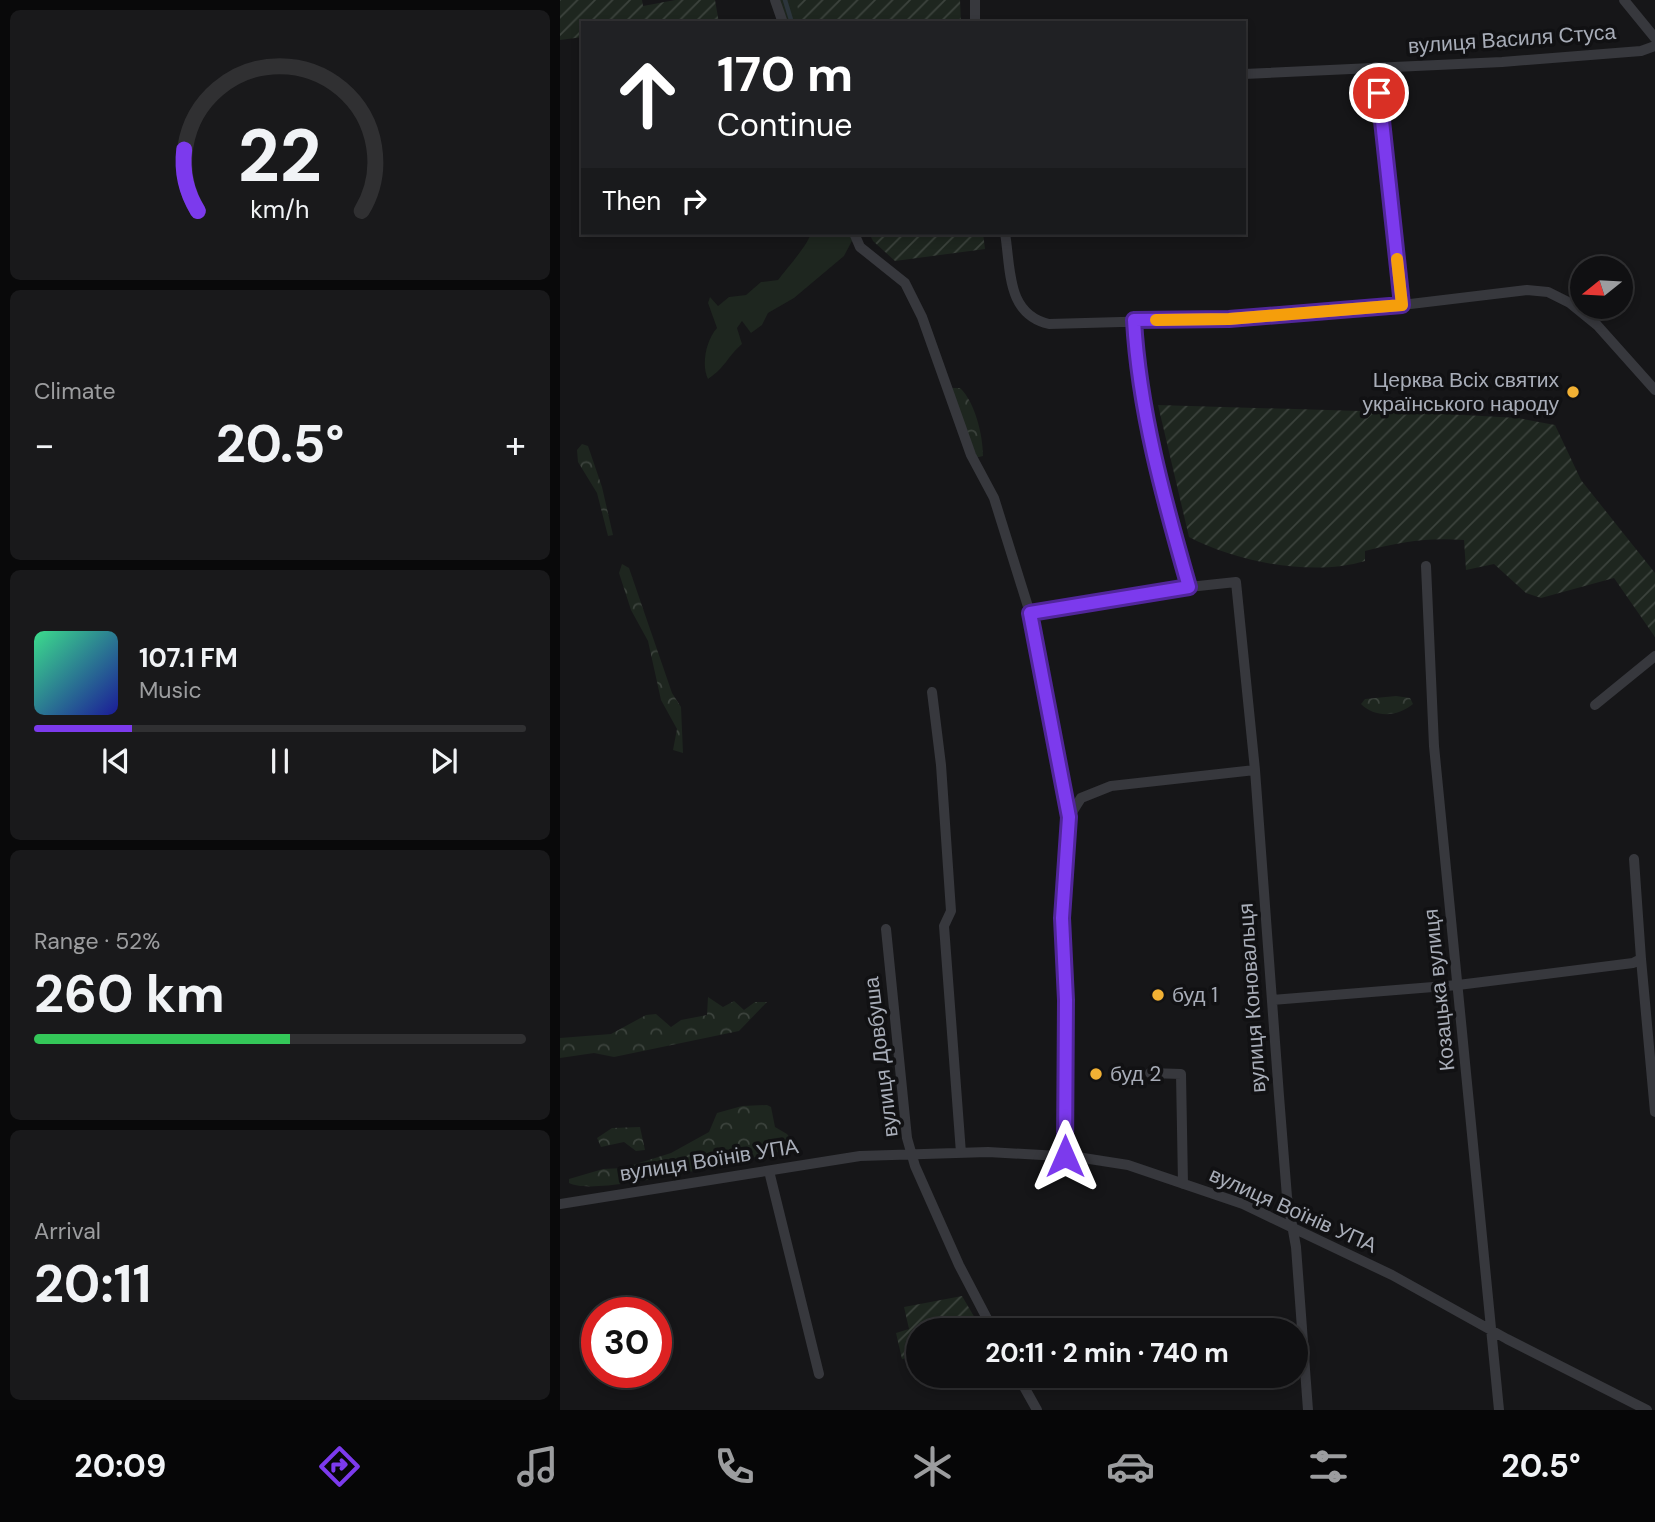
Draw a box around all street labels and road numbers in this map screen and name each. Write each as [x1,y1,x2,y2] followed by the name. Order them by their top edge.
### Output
[1407,18,1617,60] street label: вулиця Василя Стуса
[1231,902,1273,1094] street label: вулиця Коновальця
[1417,907,1461,1073] street label: Козацька вулиця
[857,975,905,1139] street label: вулиця Довбуша
[618,1132,800,1188] street label: вулиця Воїнів УПА
[1205,1160,1381,1260] street label: вулиця Воїнів УПА

